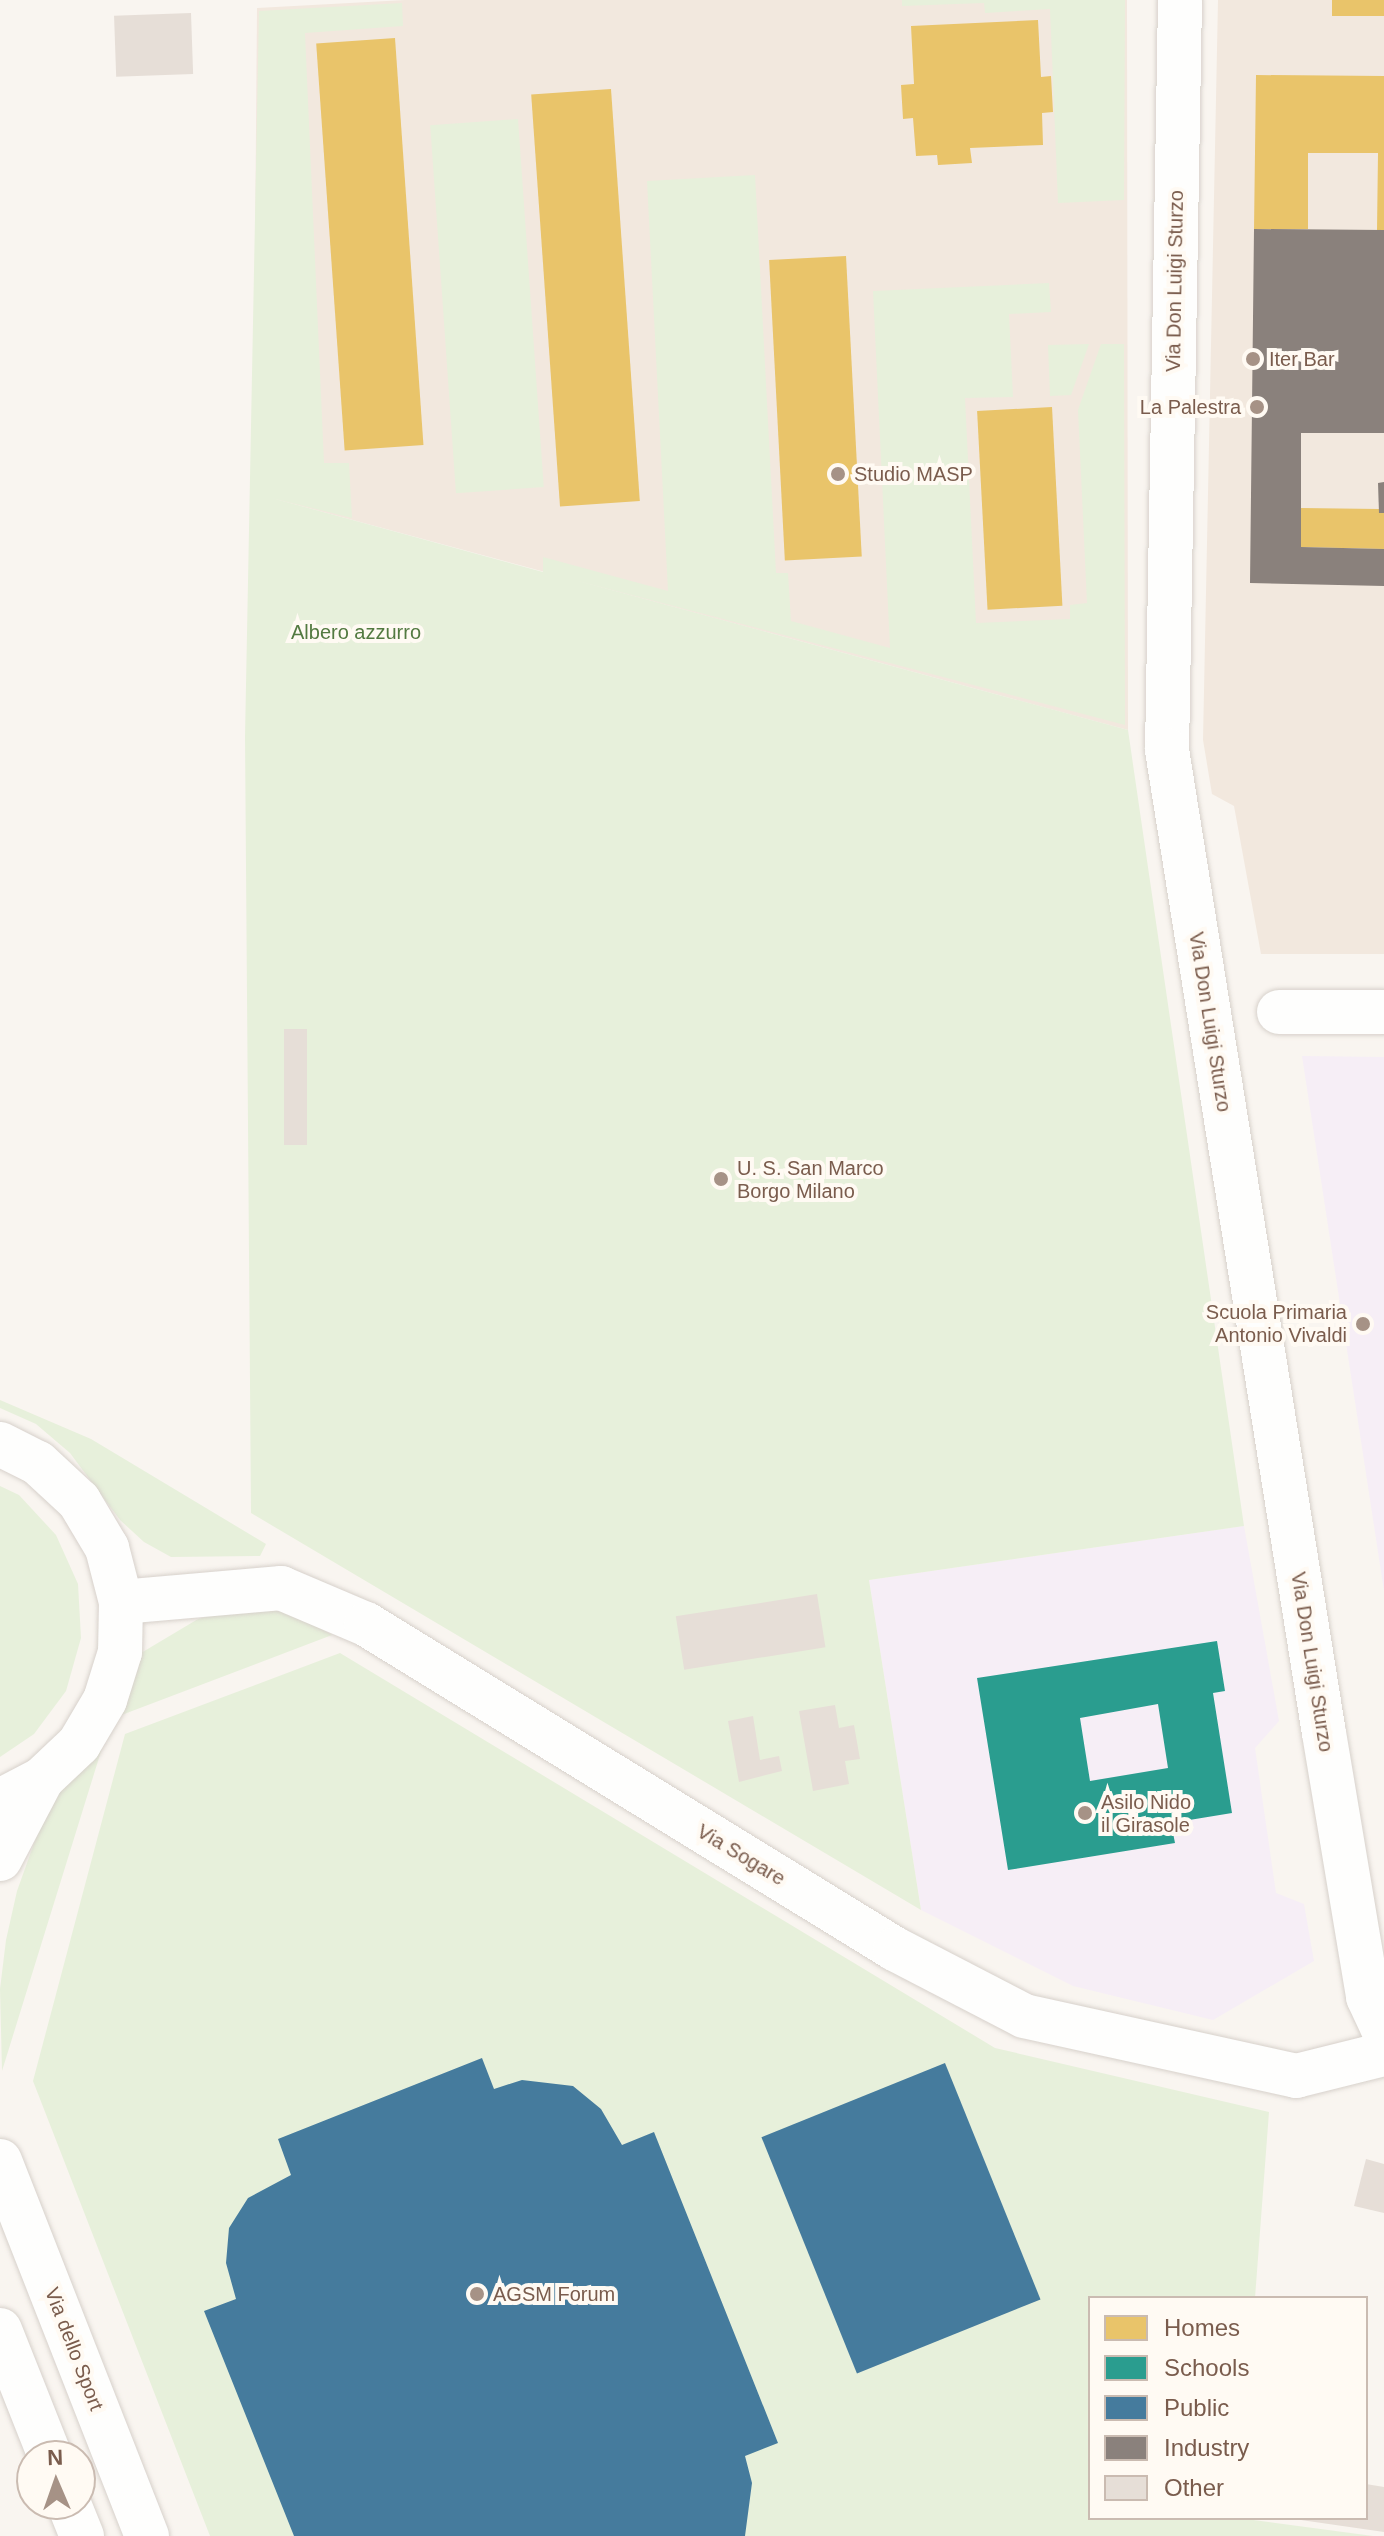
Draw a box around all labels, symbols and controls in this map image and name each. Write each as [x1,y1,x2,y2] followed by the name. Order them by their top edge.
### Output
[1161,190,1189,372] street label: Via Don Luigi Sturzo
[1269,347,1335,371] place label: Iter Bar
[1244,350,1262,368] marker: Iter Bar
[1140,395,1241,419] place label: La Palestra
[1248,398,1266,416] marker: La Palestra
[854,462,973,486] place label: Studio MASP
[829,465,847,483] marker: Studio MASP
[291,620,421,644] park label: Albero azzurro
[1184,930,1236,1114] street label: Via Don Luigi Sturzo
[737,1156,884,1203] place label: U. S. San Marco Borgo Milano
[712,1170,730,1188] marker: U. S. San Marco Borgo Milano
[1206,1300,1347,1347] place label: Scuola Primaria Antonio Vivaldi
[1354,1315,1372,1333] marker: Scuola Primaria Antonio Vivaldi
[1286,1570,1338,1754] street label: Via Don Luigi Sturzo
[1101,1790,1191,1837] place label: Asilo Nido il Girasole
[1076,1804,1094,1822] marker: Asilo Nido il Girasole
[693,1819,789,1891] street label: Via Sogare
[493,2282,615,2306] place label: AGSM Forum
[40,2284,108,2414] street label: Via dello Sport
[468,2285,486,2303] marker: AGSM Forum
[1088,2296,1368,2520] legend
[1164,2314,1240,2341] text: Homes
[1164,2354,1249,2381] text: Schools
[1164,2394,1229,2421] text: Public
[1164,2434,1249,2461] text: Industry
[16,2440,96,2520] north arrow
[47,2445,64,2470] text: N
[1164,2474,1224,2501] text: Other

